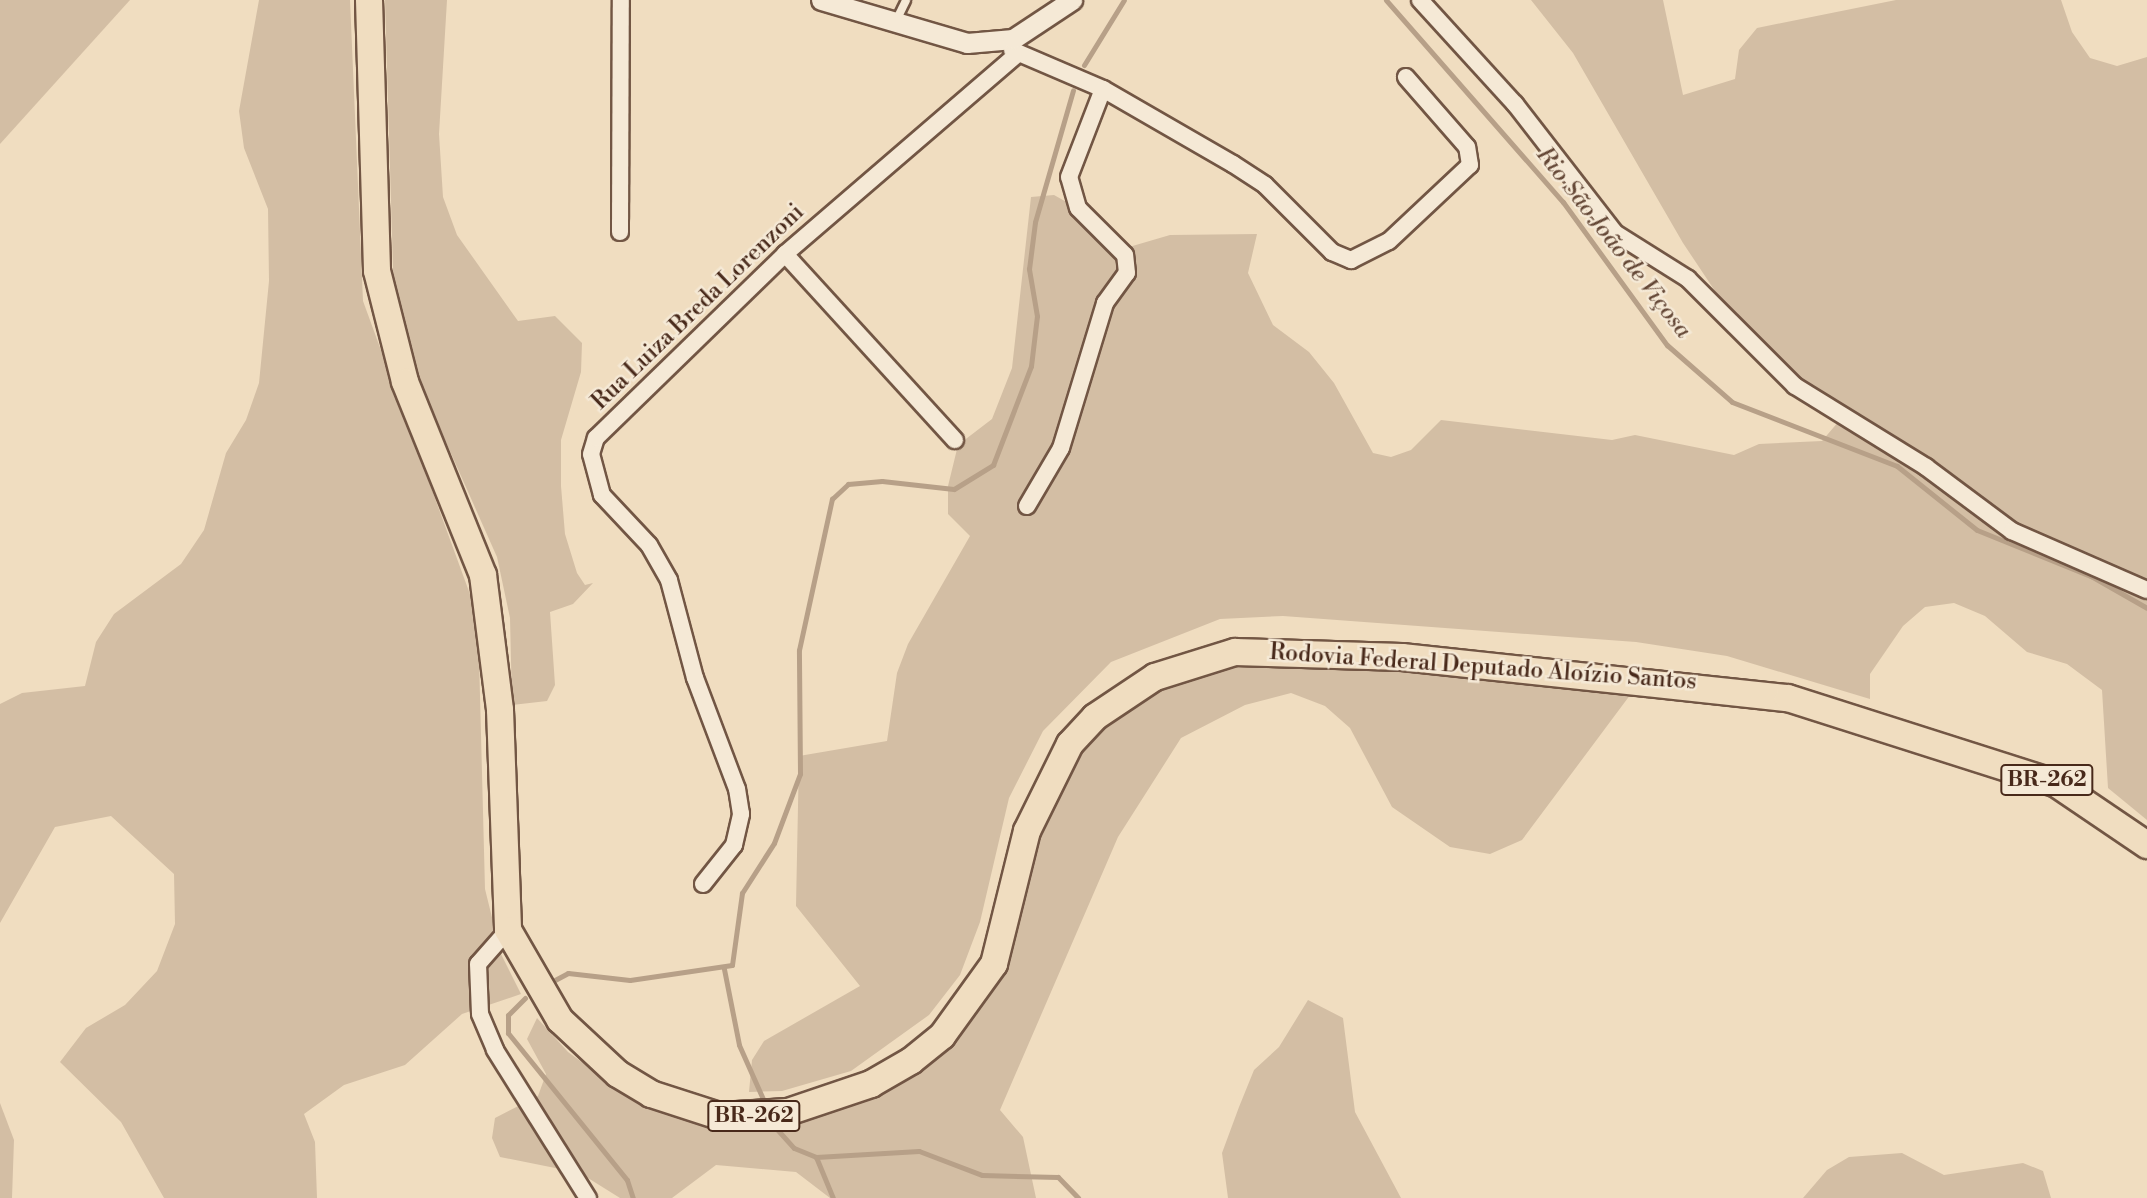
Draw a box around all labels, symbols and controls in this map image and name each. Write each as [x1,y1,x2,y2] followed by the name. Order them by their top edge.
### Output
[1529,142,1697,344] water label: Rio São João de Viçosa
[586,198,810,416] street label: Rua Luiza Breda Lorenzoni
[1269,638,1697,696] street label: Rodovia Federal Deputado Aloízio Santos
[2000,762,2094,798] road number: BR-262
[707,1098,801,1134] road number: BR-262

